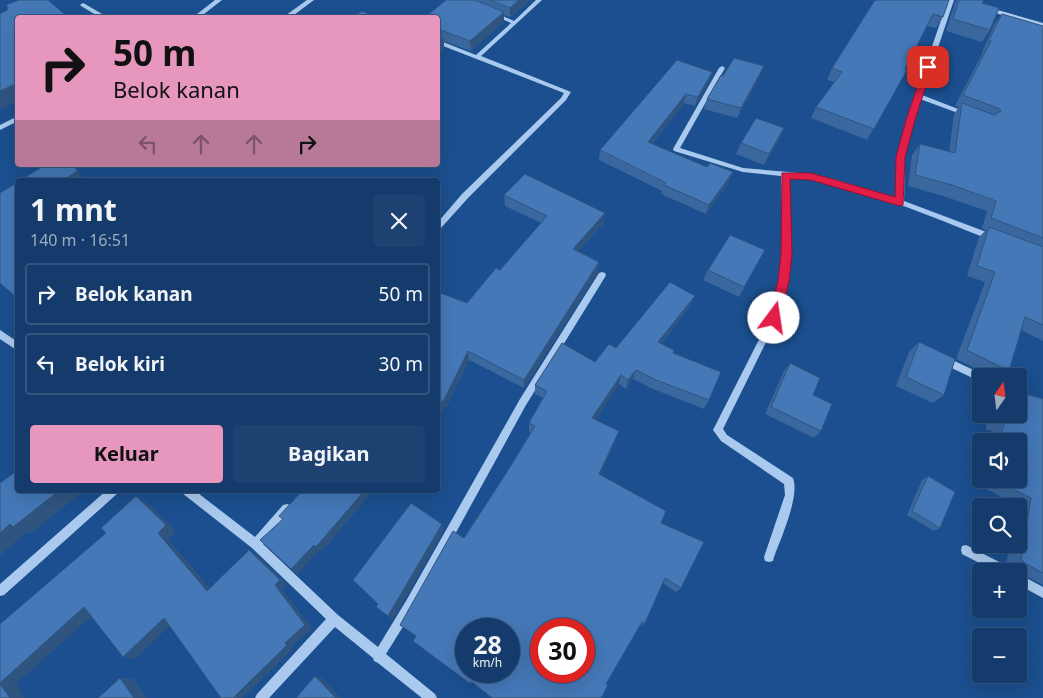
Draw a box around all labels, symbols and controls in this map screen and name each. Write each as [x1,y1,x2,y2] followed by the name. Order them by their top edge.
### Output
[113,29,196,76] text: 50 m
[30,35,95,100] icon: right
[907,46,949,88] pin
[914,53,942,81] icon: arrive
[113,74,240,104] text: Belok kanan
[134,130,162,158] icon: left
[187,130,215,158] icon: ahead
[240,130,268,158] icon: ahead
[293,130,321,158] icon: right
[30,189,117,230] text: 1 mnt
[373,195,425,247] button: close
[30,229,130,251] text: 140 m · 16:51
[32,280,60,308] icon: right
[75,281,192,307] text: Belok kanan
[379,281,423,307] text: 50 m
[747,291,799,343] position arrow
[32,350,60,378] icon: left
[75,351,165,377] text: Belok kiri
[379,351,423,377] text: 30 m
[972,368,1028,422] north arrow
[972,368,1027,683] map controls
[30,425,223,483] button: Keluar
[233,425,425,483] button: Bagikan
[972,433,1027,488] button: sound
[972,498,1027,553] button: search
[972,563,1027,618] button: +
[530,618,595,683] speed limit sign: 30
[473,627,502,661] text: 28
[972,628,1027,683] button: −
[473,654,502,671] text: km/h

